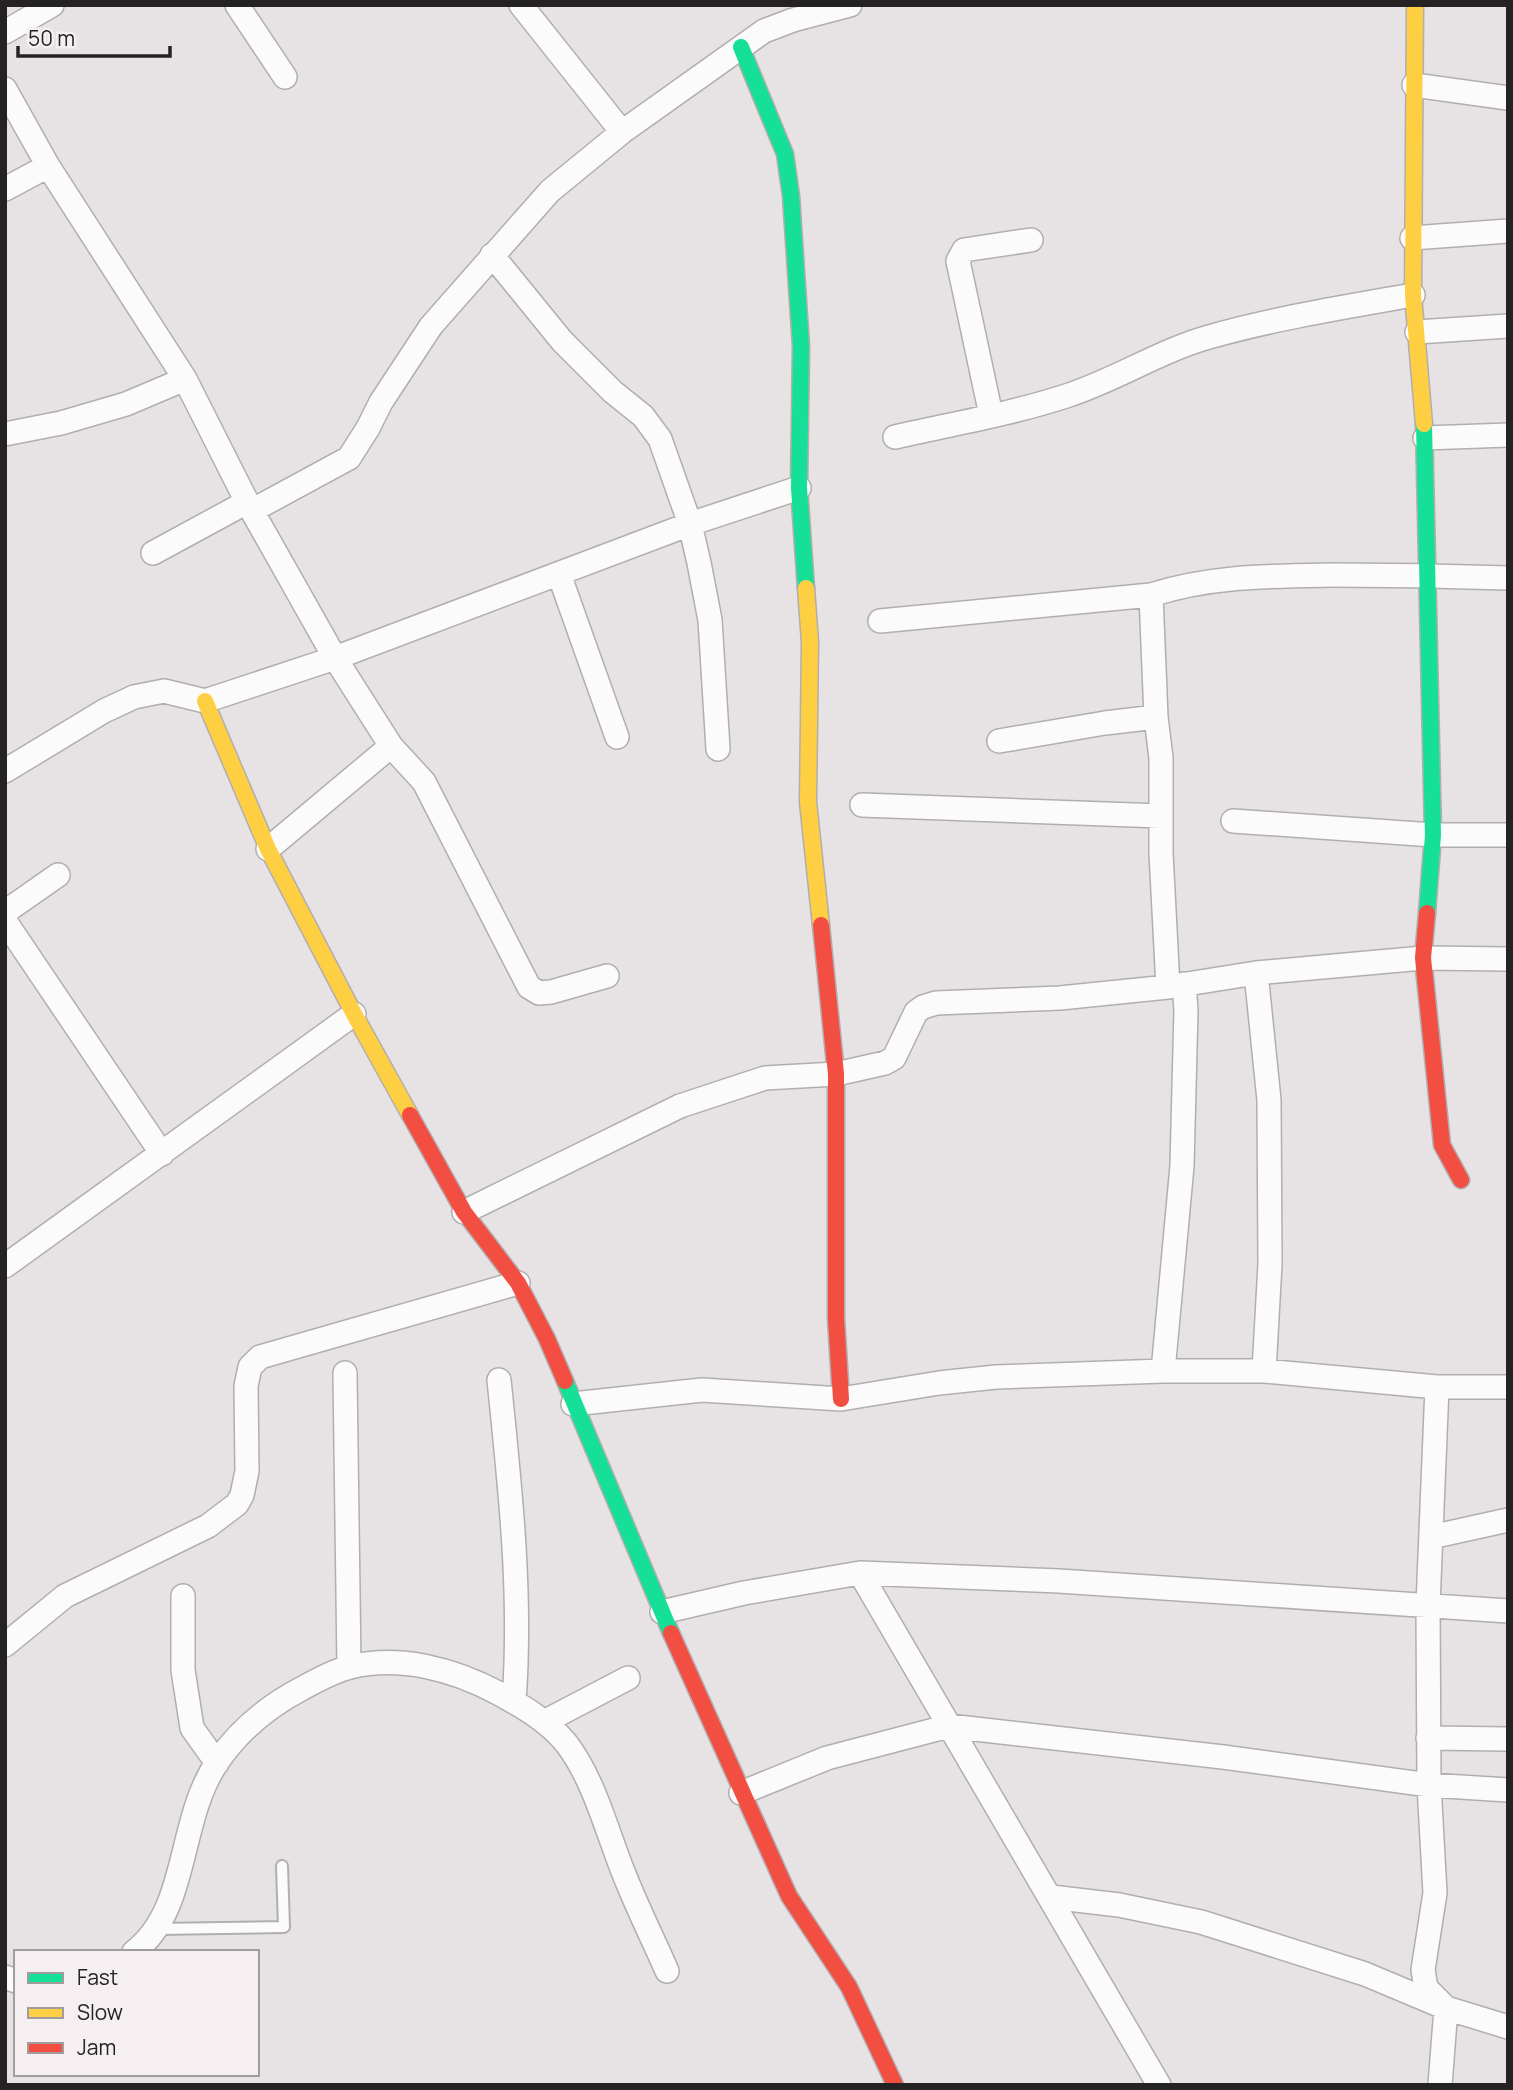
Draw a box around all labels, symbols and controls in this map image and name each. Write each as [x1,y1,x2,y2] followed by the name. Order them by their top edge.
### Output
[18,14,170,58] scale bar
[28,24,75,52] text: 50 m
[14,1950,259,2076] legend
[77,1963,118,1991] text: Fast
[77,1998,123,2026] text: Slow
[77,2033,116,2061] text: Jam

